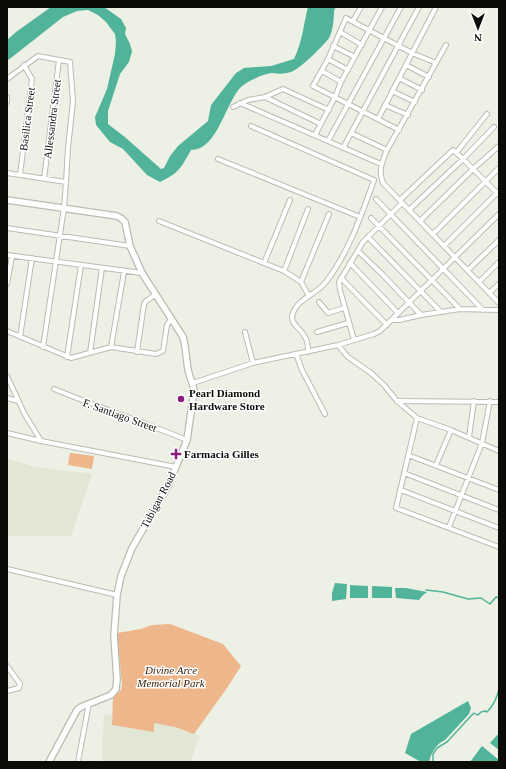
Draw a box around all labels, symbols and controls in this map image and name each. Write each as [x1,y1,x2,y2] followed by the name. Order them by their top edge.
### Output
[458,8,498,48] north arrow
[474,32,482,44] text: N
[41,78,63,160] street label: Allessandra Street
[17,87,37,151] street label: Basilica Street
[189,387,265,412] place label: Pearl Diamond Hardware Store
[176,394,186,404] marker: Pearl Diamond Hardware Store
[81,396,159,434] street label: F. Santiago Street
[184,448,260,460] place label: Farmacia Gilles
[171,449,181,459] marker: Farmacia Gilles
[138,469,178,530] street label: Tubigan Road
[136,664,206,689] park label: Divine Arce Memorial Park

